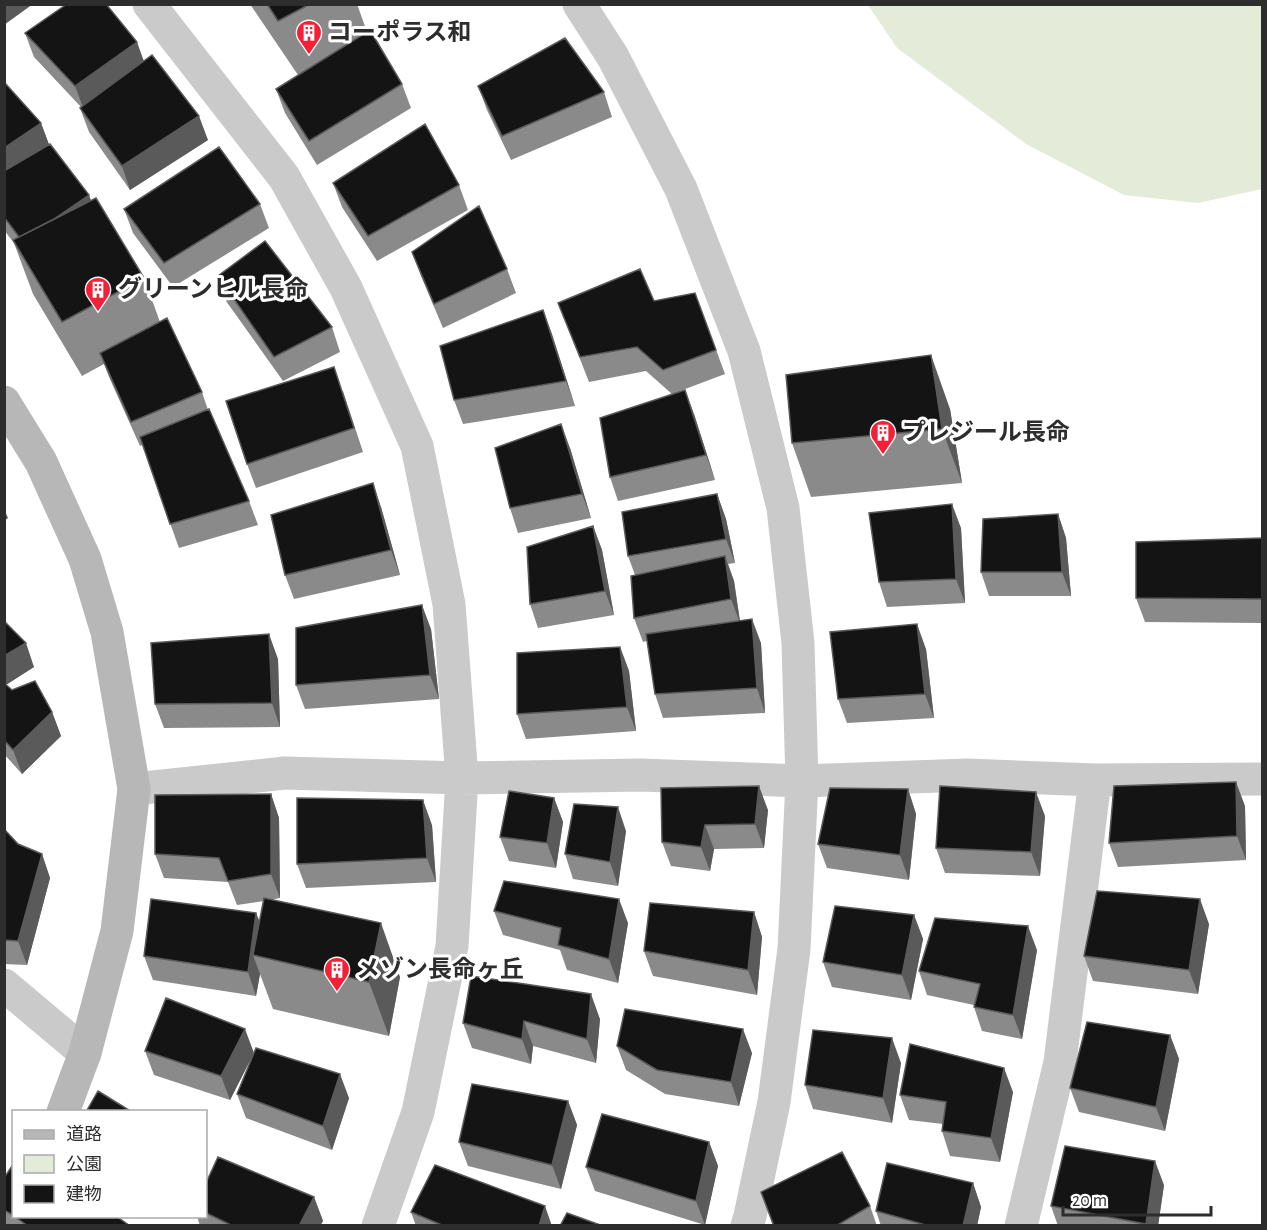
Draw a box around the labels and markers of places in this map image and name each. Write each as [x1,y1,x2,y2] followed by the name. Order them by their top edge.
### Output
[294,18,324,56] building icon: コーポラス和
[328,19,472,45] place label: コーポラス和
[83,275,113,313] building icon: グリーンヒル長命
[118,276,309,302] place label: グリーンヒル長命
[868,418,898,456] building icon: プレジール長命
[902,419,1070,445] place label: プレジール長命
[322,955,352,993] building icon: メゾン長命ヶ丘
[356,956,524,982] place label: メゾン長命ヶ丘

